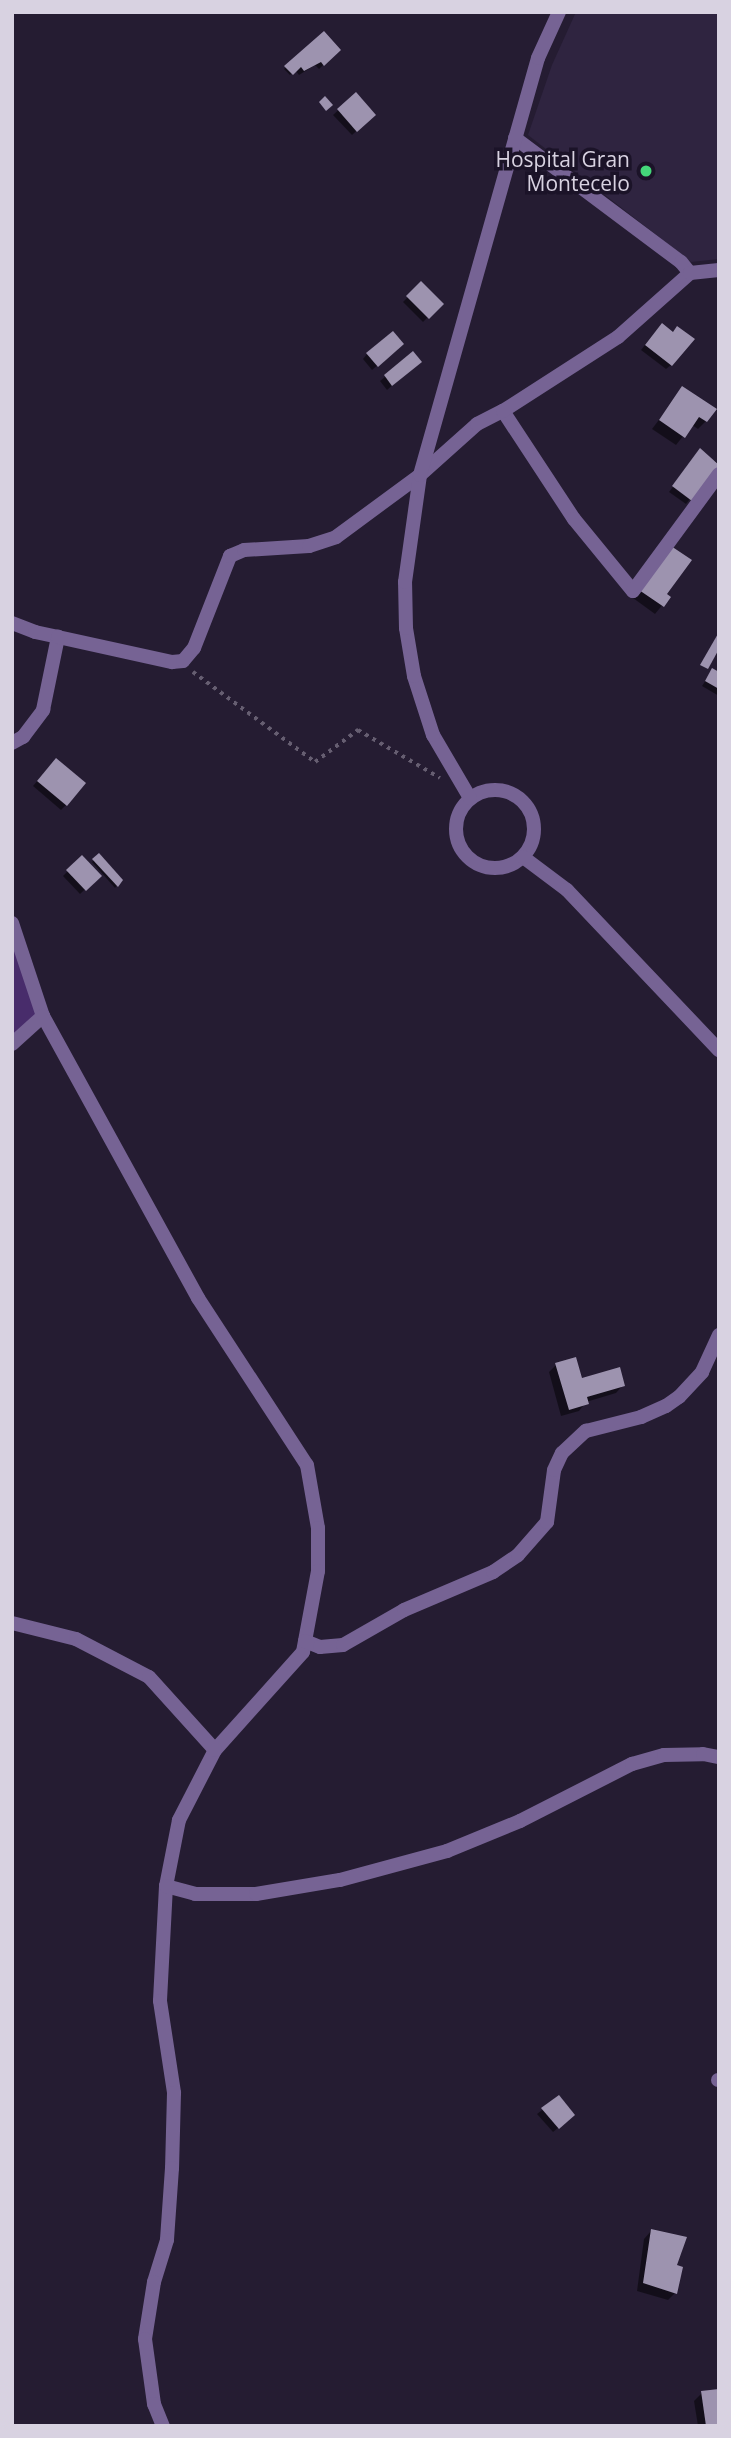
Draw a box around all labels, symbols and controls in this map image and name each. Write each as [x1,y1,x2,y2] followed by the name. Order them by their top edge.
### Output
[495,146,630,196] place label: Hospital Gran Montecelo
[636,161,656,181] marker: Hospital Gran Montecelo

